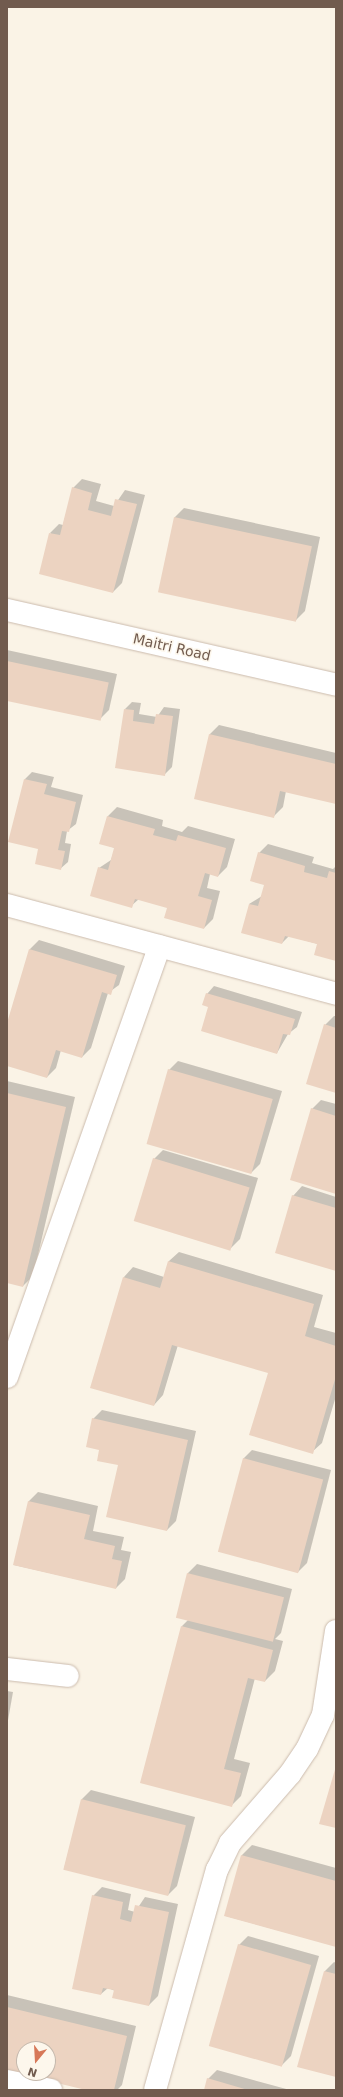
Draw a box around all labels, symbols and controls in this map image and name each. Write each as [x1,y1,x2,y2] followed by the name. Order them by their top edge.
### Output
[131,630,213,664] street label: Maitri Road
[16,2041,56,2081] north arrow
[26,2064,39,2080] text: N

